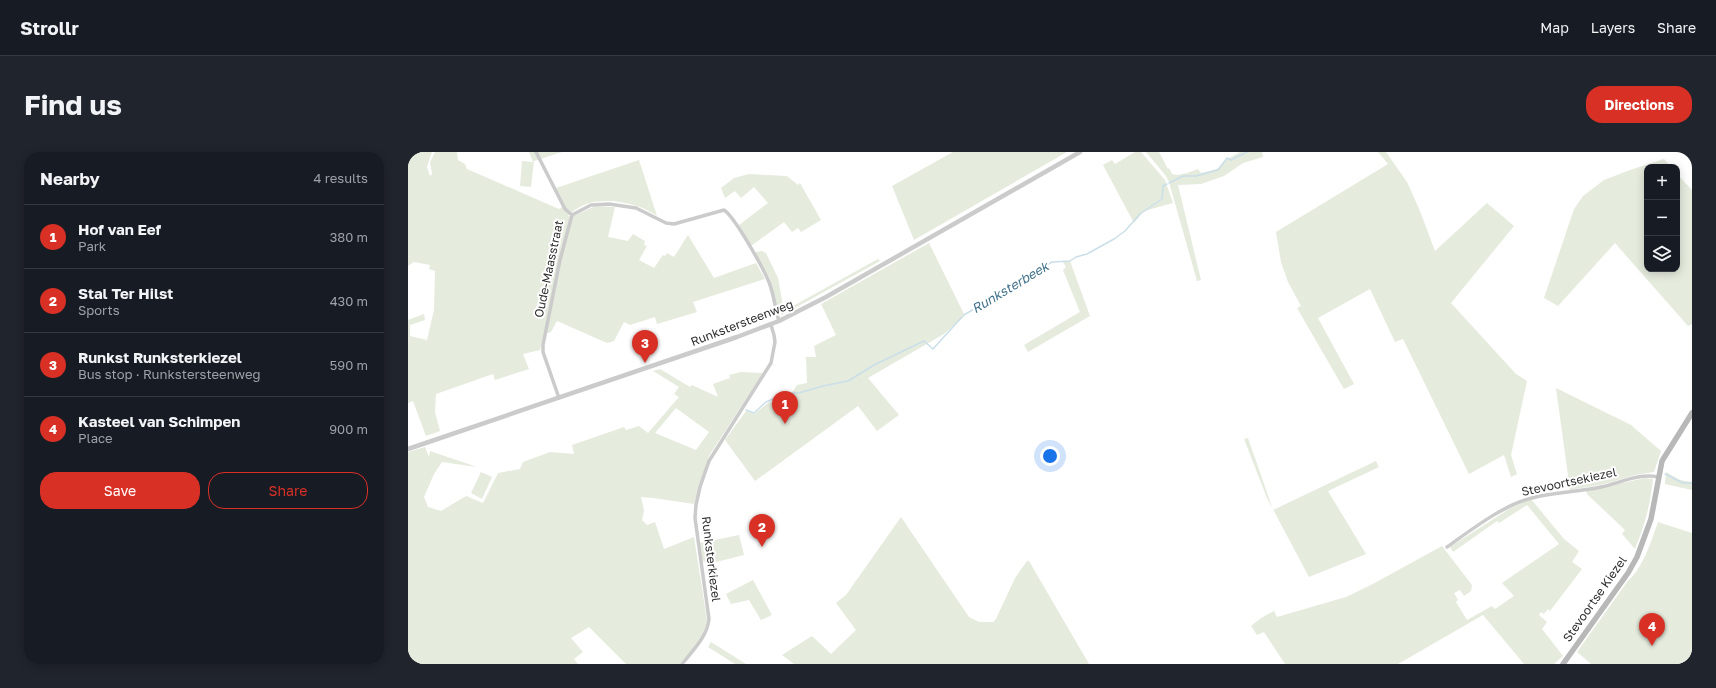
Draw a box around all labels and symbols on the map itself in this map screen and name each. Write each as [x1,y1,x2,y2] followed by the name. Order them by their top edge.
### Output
[531,219,566,319] street label: Oude-Maasstraat
[969,257,1053,316] water label: Runksterbeek
[689,296,795,349] street label: Runkstersteenweg
[632,330,658,363] pin: 3
[772,391,798,424] pin: 1
[1040,446,1060,466] your location
[1520,464,1618,499] street label: Stevoortsekiezel
[749,514,775,547] pin: 2
[699,515,724,603] street label: Runksterkiezel
[1559,553,1630,644] street label: Stevoortse Kiezel
[1639,613,1665,646] pin: 4

